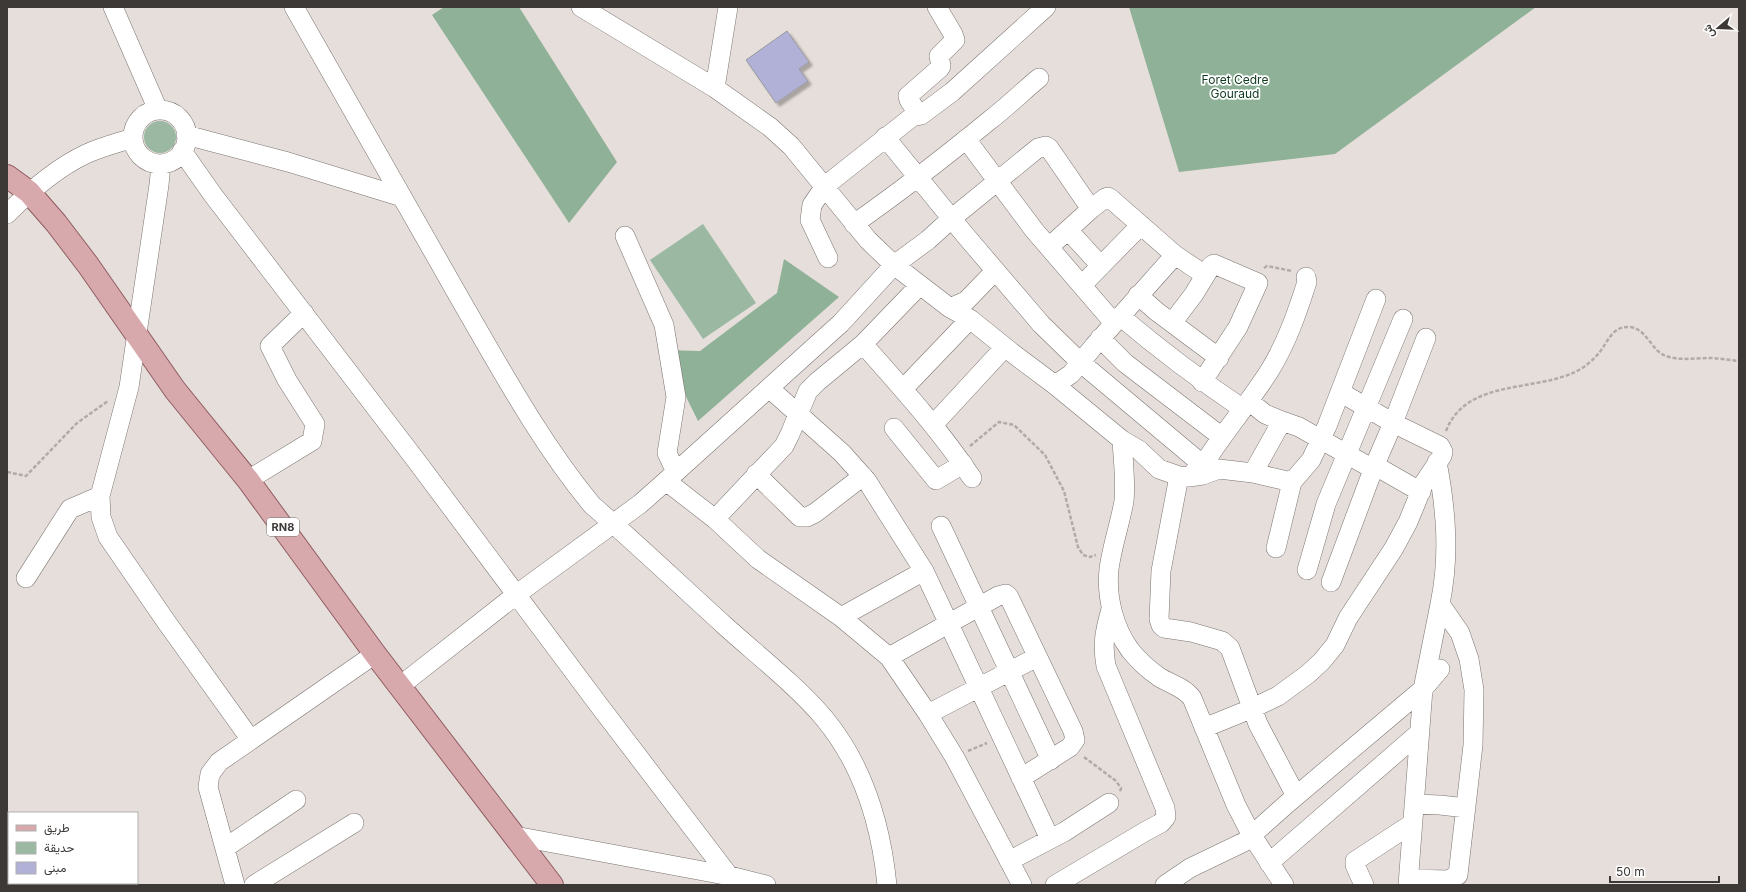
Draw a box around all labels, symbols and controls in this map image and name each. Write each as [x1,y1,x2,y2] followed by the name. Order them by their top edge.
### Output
[1698,8,1738,48] north arrow
[1700,23,1717,40] text: ش
[1202,72,1268,101] park label: Foret Cedre Gouraud
[267,518,299,536] road number: RN8
[8,812,138,884] legend
[44,820,70,836] text: طريق
[44,840,74,855] text: حديقة
[1610,858,1719,884] scale bar
[44,860,66,876] text: مبنى
[1616,864,1645,879] text: 50 m

